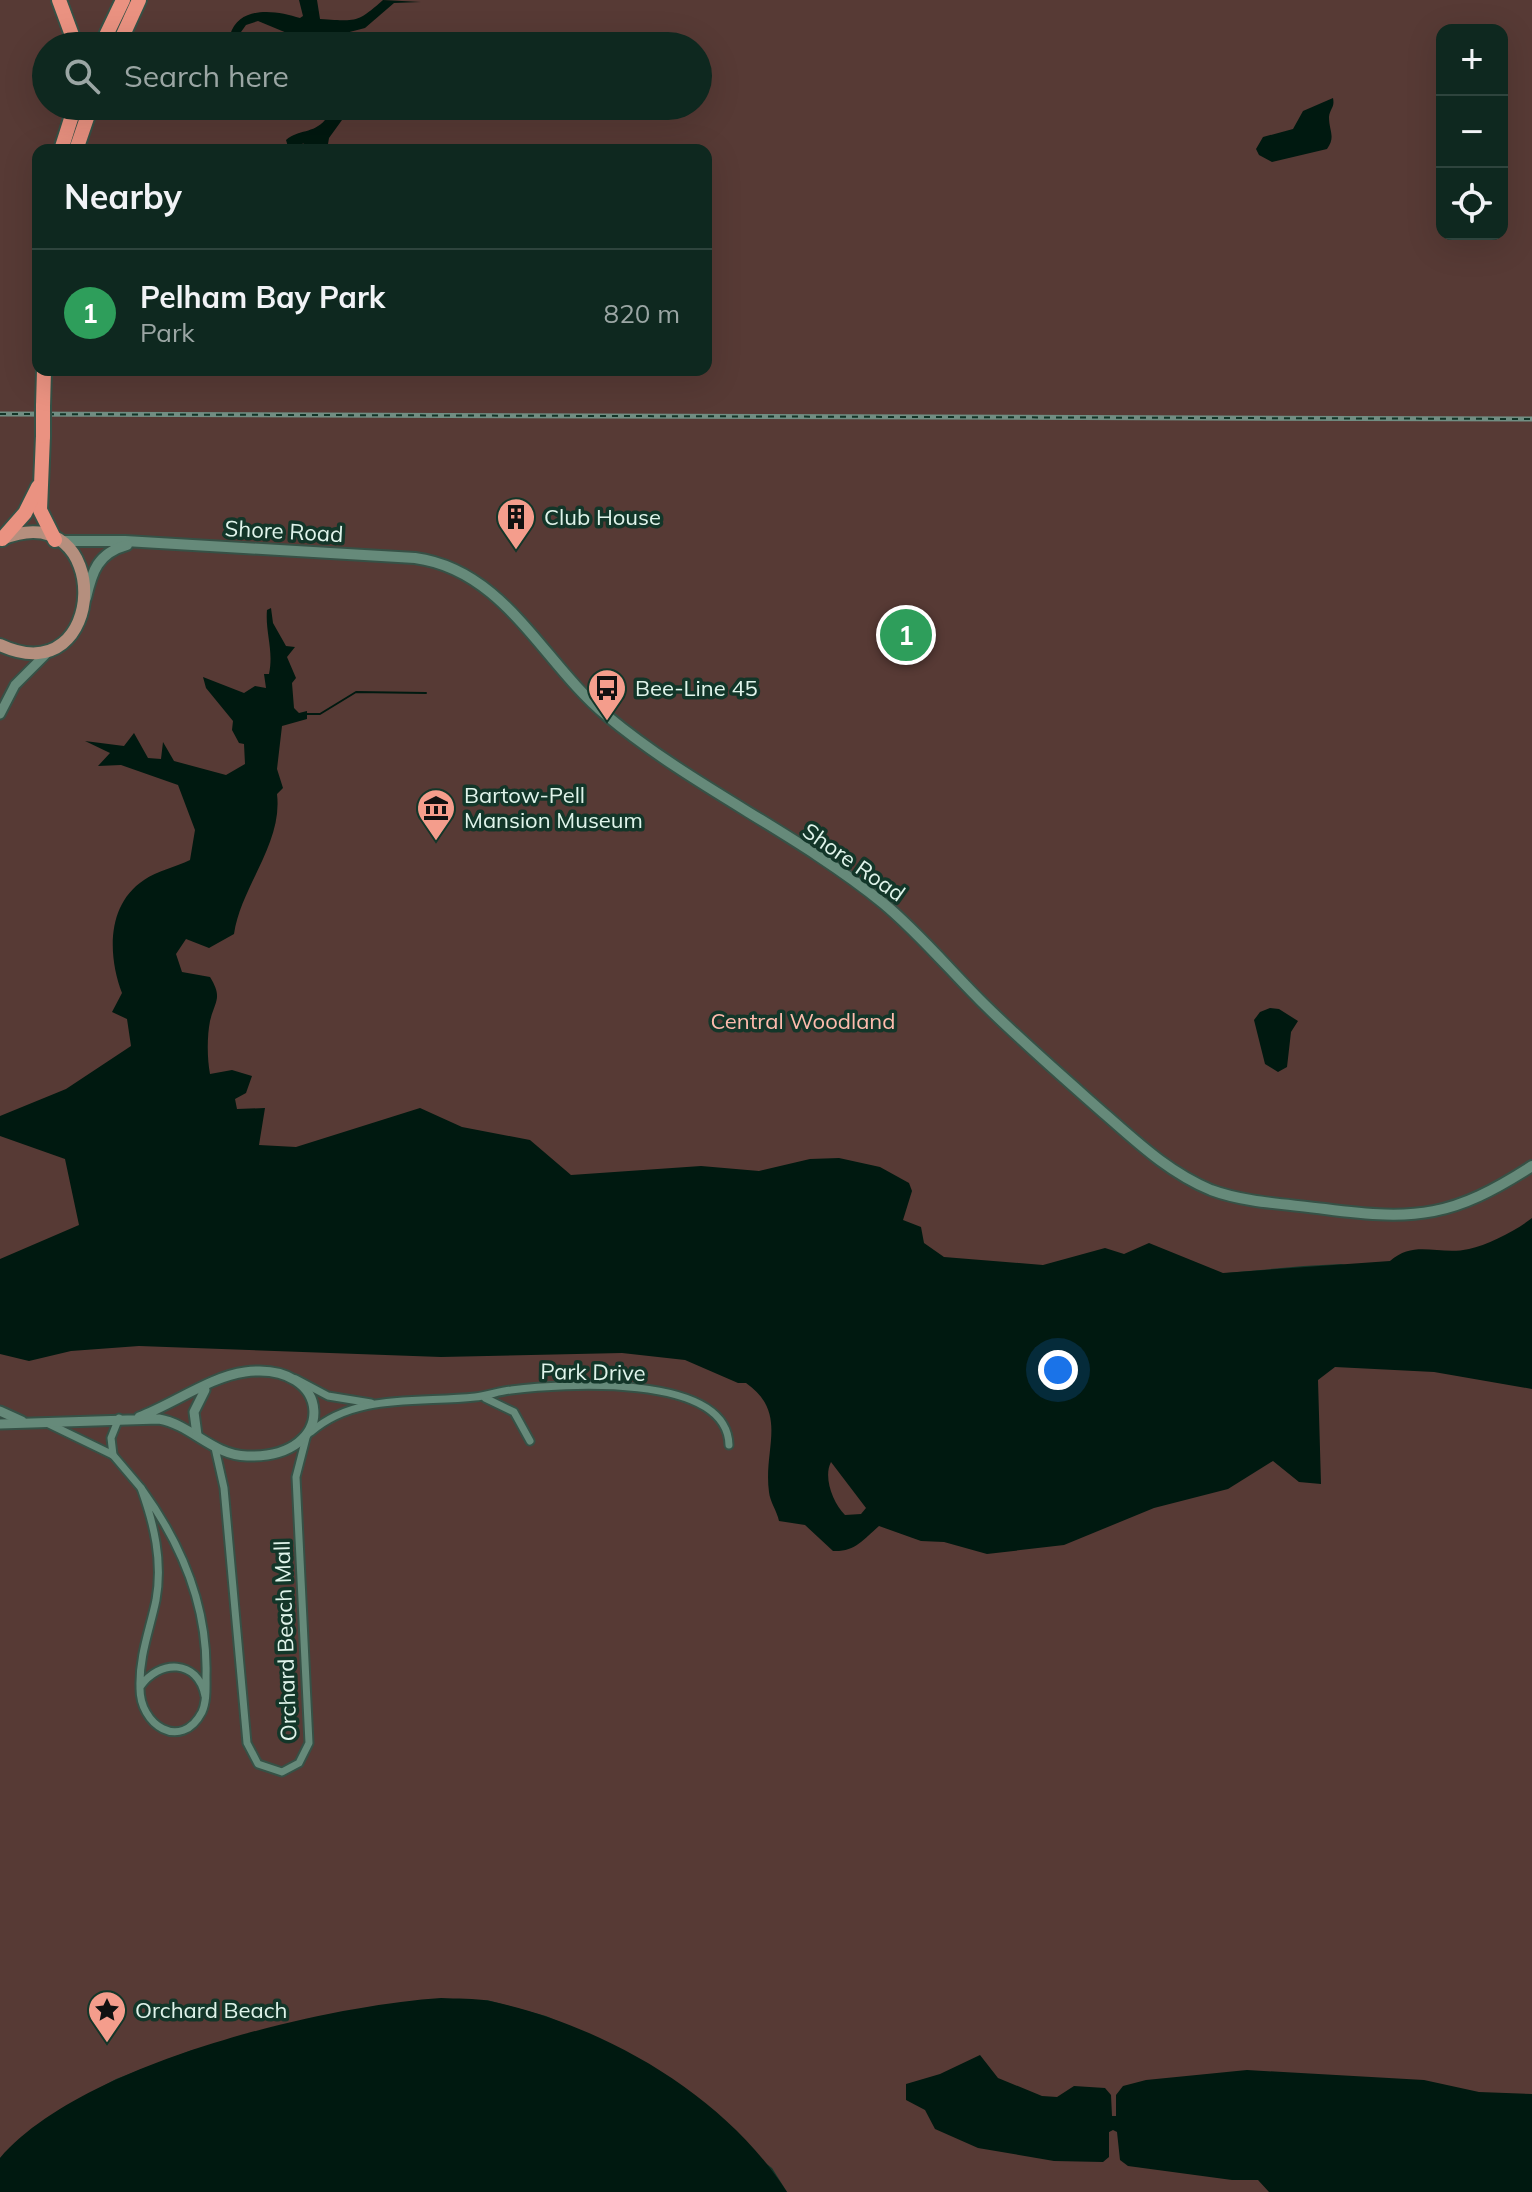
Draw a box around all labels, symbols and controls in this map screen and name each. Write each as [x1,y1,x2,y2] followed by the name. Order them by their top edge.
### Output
[1436,24,1508,240] map controls
[1436,24,1508,96] button: +
[32,32,712,120] search box
[60,54,104,98] icon: search
[124,57,289,95] text: Search here
[1436,96,1508,168] button: −
[1436,168,1508,240] button: locate
[64,175,182,218] text: Nearby
[140,278,385,316] text: Pelham Bay Park
[82,297,98,330] text: 1
[604,297,680,330] text: 820 m
[140,316,195,349] text: Park
[495,496,537,551] building icon: Club House
[544,503,661,531] place label: Club House
[224,514,344,548] street label: Shore Road
[880,605,932,665] pin: 1
[586,667,628,722] bus stop icon: Bee-Line 45
[635,674,758,702] place label: Bee-Line 45
[464,781,643,834] place label: Bartow-Pell Mansion Museum
[415,787,457,842] museum icon: Bartow-Pell Mansion Museum
[797,817,911,907] street label: Shore Road
[711,1007,895,1035] park label: Central Woodland
[1038,1350,1078,1390] your location
[540,1357,646,1387] street label: Park Drive
[268,1540,302,1742] street label: Orchard Beach Mall
[86,1989,128,2044] place icon: Orchard Beach
[135,1996,288,2024] place label: Orchard Beach

